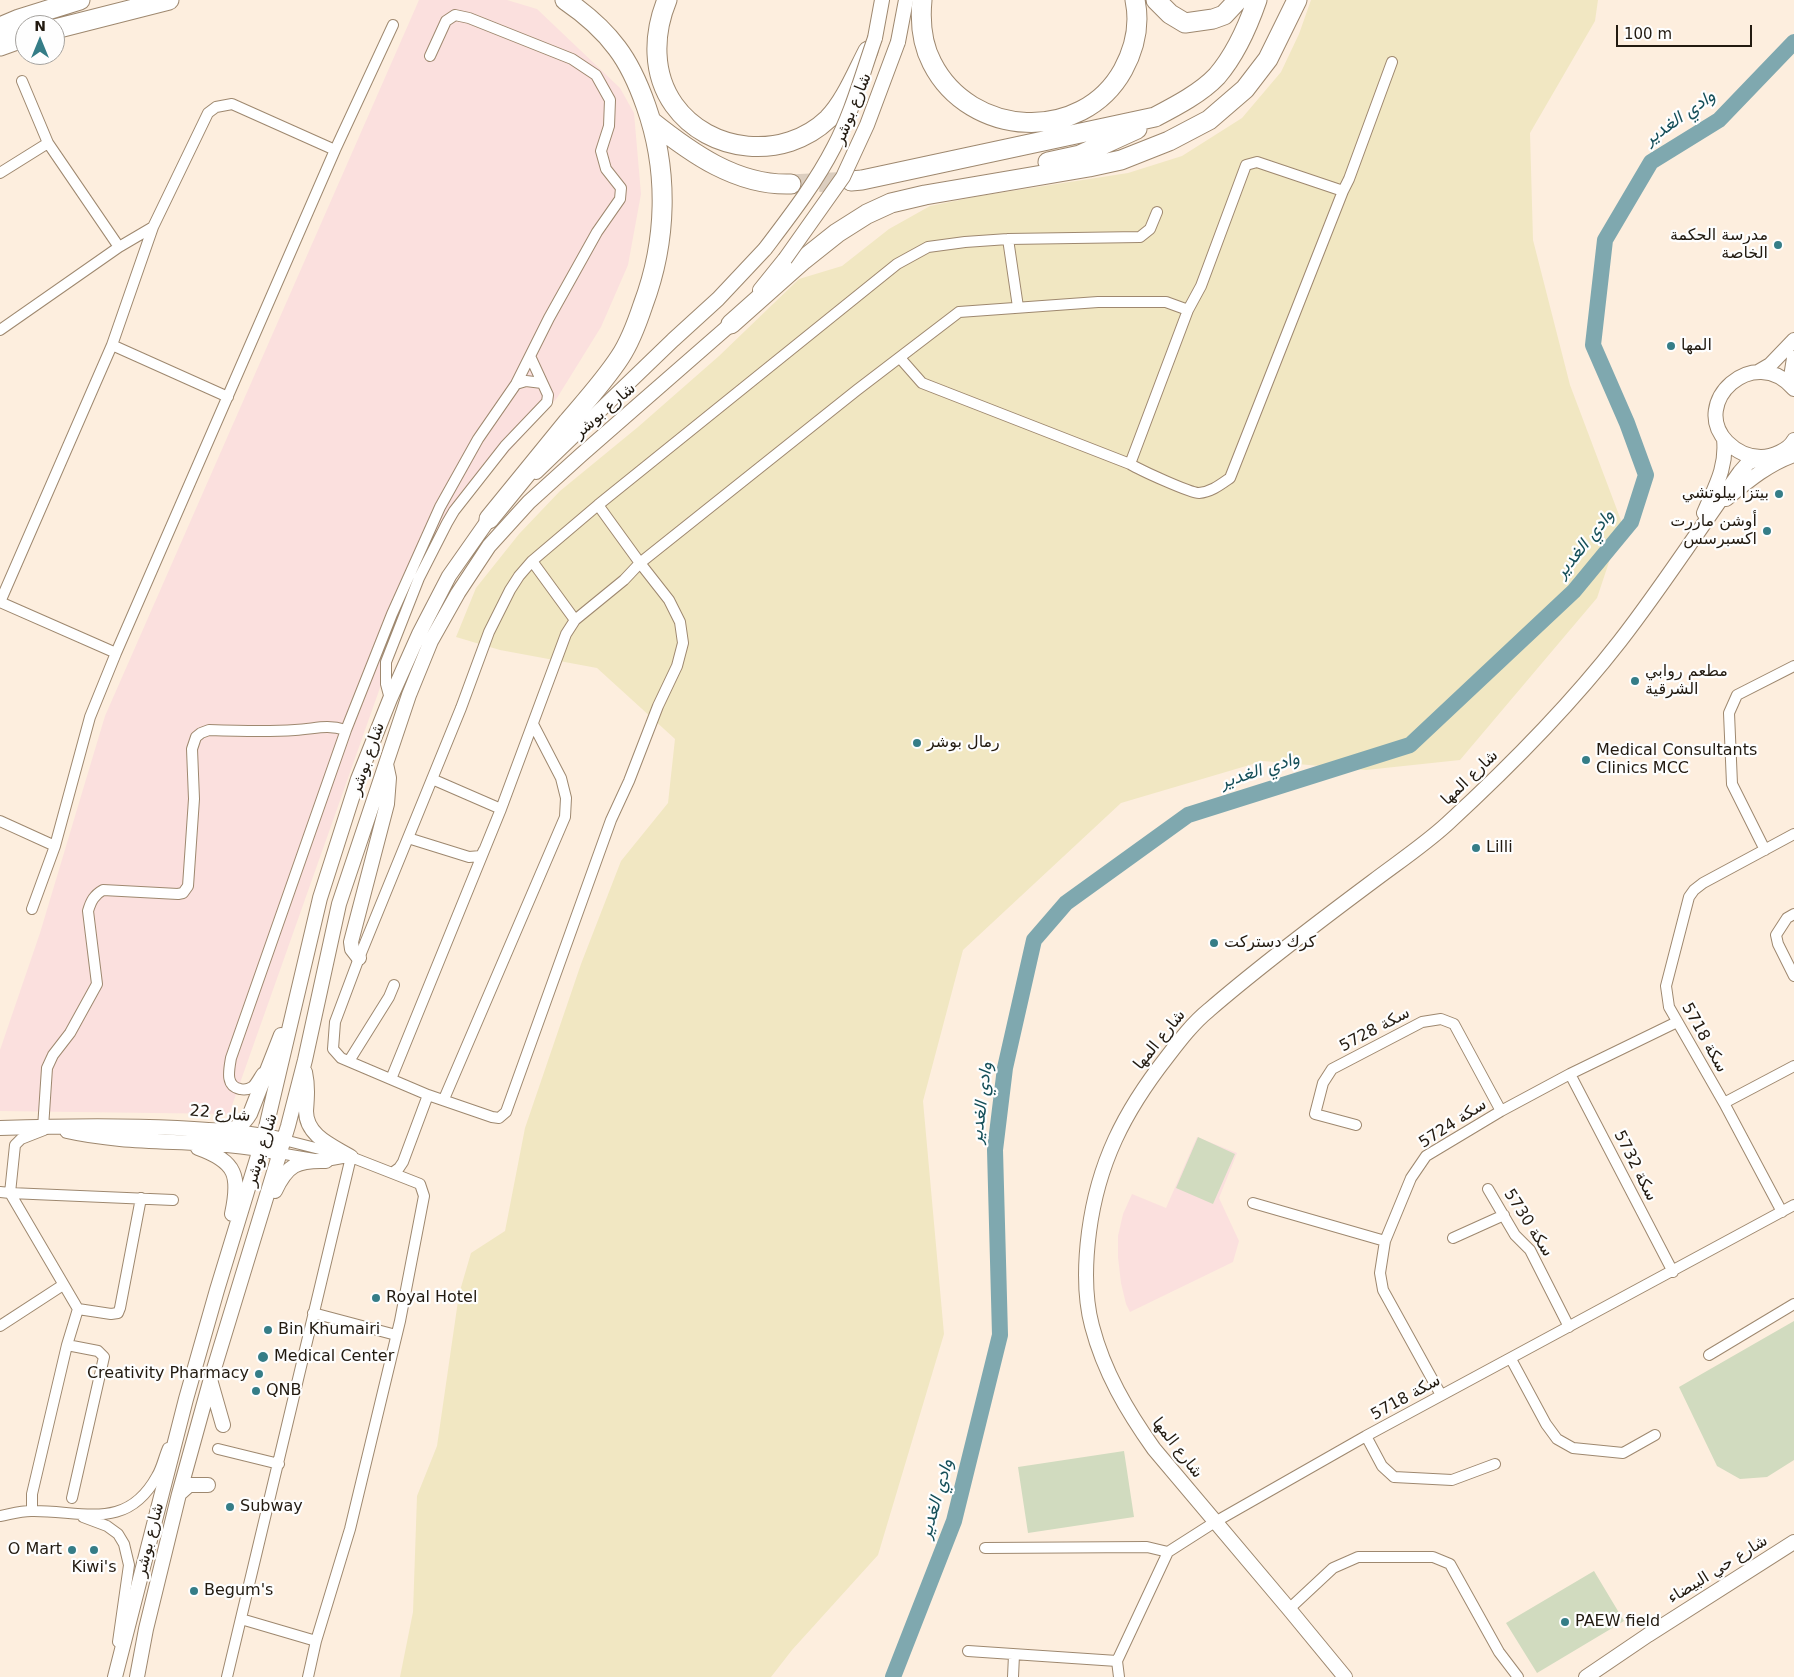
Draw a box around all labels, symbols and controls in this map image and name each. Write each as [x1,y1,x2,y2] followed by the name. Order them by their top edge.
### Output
[15,15,65,65] north arrow
[1619,15,1755,47] scale bar
[34,18,46,34] text: N
[1624,25,1672,43] text: 100 m
[830,70,876,148] street label: شارع بوشر
[1640,86,1720,150] water label: وادي الغدير
[1670,226,1768,264] place label: مدرسة الحكمة الخاصة
[1772,239,1784,251] marker: مدرسة الحكمة الخاصة
[1681,336,1712,356] place label: المها
[1665,340,1677,352] marker: المها
[570,379,640,443] street label: شارع بوشر
[1682,484,1769,504] place label: بيتزا بيلوتشي
[1773,488,1785,500] marker: بيتزا بيلوتشي
[1551,505,1619,583] water label: وادي الغدير
[1670,512,1757,550] place label: أوشن ماررت اكسبرسس
[1761,525,1773,537] marker: أوشن ماررت اكسبرسس
[1645,662,1728,700] place label: مطعم روابي الشرقية
[1629,675,1641,687] marker: مطعم روابي الشرقية
[347,720,389,798] street label: شارع بوشر
[927,733,1000,753] place label: رمال بوشر
[911,737,923,749] marker: رمال بوشر
[1596,741,1757,779] place label: Medical Consultants Clinics MCC
[1438,746,1502,810] street label: شارع المها
[1218,748,1302,794] water label: وادي الغدير
[1580,754,1592,766] marker: Medical Consultants Clinics MCC
[1486,838,1513,858] place label: Lilli
[1470,842,1482,854] marker: Lilli
[1224,933,1316,953] place label: كرك دستركت
[1208,937,1220,949] marker: كرك دستركت
[1677,1000,1731,1076] street label: سكة 5718
[1337,1004,1413,1056] street label: سكة 5728
[1130,1006,1190,1074] street label: شارع المها
[966,1061,998,1145] water label: وادي الغدير
[1416,1095,1490,1153] street label: سكة 5724
[189,1102,251,1126] street label: شارع 22
[242,1111,282,1189] street label: شارع بوشر
[1609,1128,1661,1204] street label: سكة 5732
[1499,1186,1557,1260] street label: سكة 5730
[386,1288,477,1308] place label: Royal Hotel
[370,1292,382,1304] marker: Royal Hotel
[278,1320,380,1340] place label: Bin Khumairi
[262,1324,274,1336] marker: Bin Khumairi
[274,1347,394,1367] place label: Medical Center
[256,1350,270,1364] marker: Medical Center
[87,1364,249,1384] place label: Creativity Pharmacy
[253,1368,265,1380] marker: Creativity Pharmacy
[1368,1371,1444,1425] street label: سكة 5718
[266,1381,302,1401] place label: QNB
[250,1385,262,1397] marker: QNB
[1147,1414,1207,1482] street label: شارع المها
[915,1457,959,1541] water label: وادي الغدير
[240,1497,303,1517] place label: Subway
[132,1501,168,1579] street label: شارع بوشر
[224,1501,236,1513] marker: Subway
[1664,1532,1772,1608] street label: شارع حي البيضاء
[8,1540,62,1560] place label: O Mart
[66,1544,78,1556] marker: O Mart
[88,1544,100,1556] marker: Kiwi's
[71,1558,117,1578] place label: Kiwi's
[204,1581,273,1601] place label: Begum's
[188,1585,200,1597] marker: Begum's
[1575,1612,1660,1632] place label: PAEW field
[1559,1616,1571,1628] marker: PAEW field

